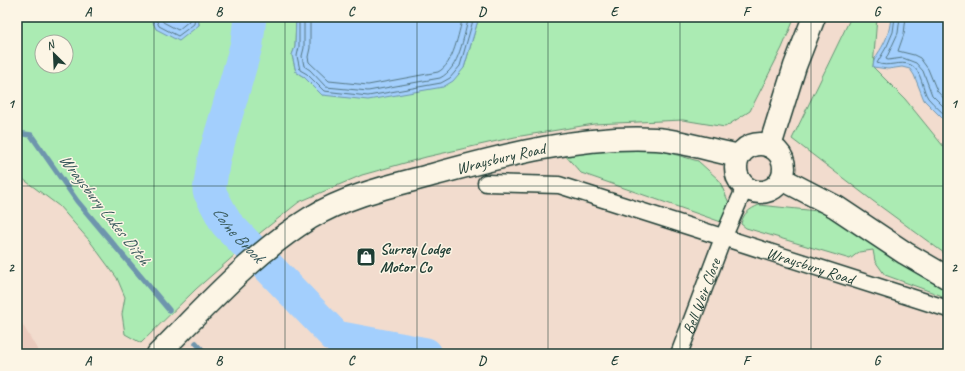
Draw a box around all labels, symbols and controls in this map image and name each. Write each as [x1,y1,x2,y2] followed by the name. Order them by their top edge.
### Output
[85,4,93,20] text: A
[216,4,224,20] text: B
[348,4,356,20] text: C
[478,4,487,20] text: D
[611,4,620,20] text: E
[743,4,752,20] text: F
[874,4,882,20] text: G
[34,34,74,74] north arrow
[44,36,58,53] text: N
[8,96,16,112] text: 1
[951,96,959,112] text: 1
[454,138,549,179] street label: Wraysbury Road
[55,149,155,270] water label: Wraysbury Lakes Ditch
[208,203,270,269] water label: Colne Brook
[380,239,452,277] place label: Surrey Lodge Motor Co
[764,243,859,290] street label: Wraysbury Road
[355,246,377,268] shop icon: Surrey Lodge Motor Co
[679,254,726,337] street label: Bell Weir Close
[8,260,15,276] text: 2
[951,260,958,276] text: 2
[85,353,93,369] text: A
[216,353,224,369] text: B
[348,353,356,369] text: C
[478,353,487,369] text: D
[611,353,620,369] text: E
[743,353,752,369] text: F
[874,353,882,369] text: G

